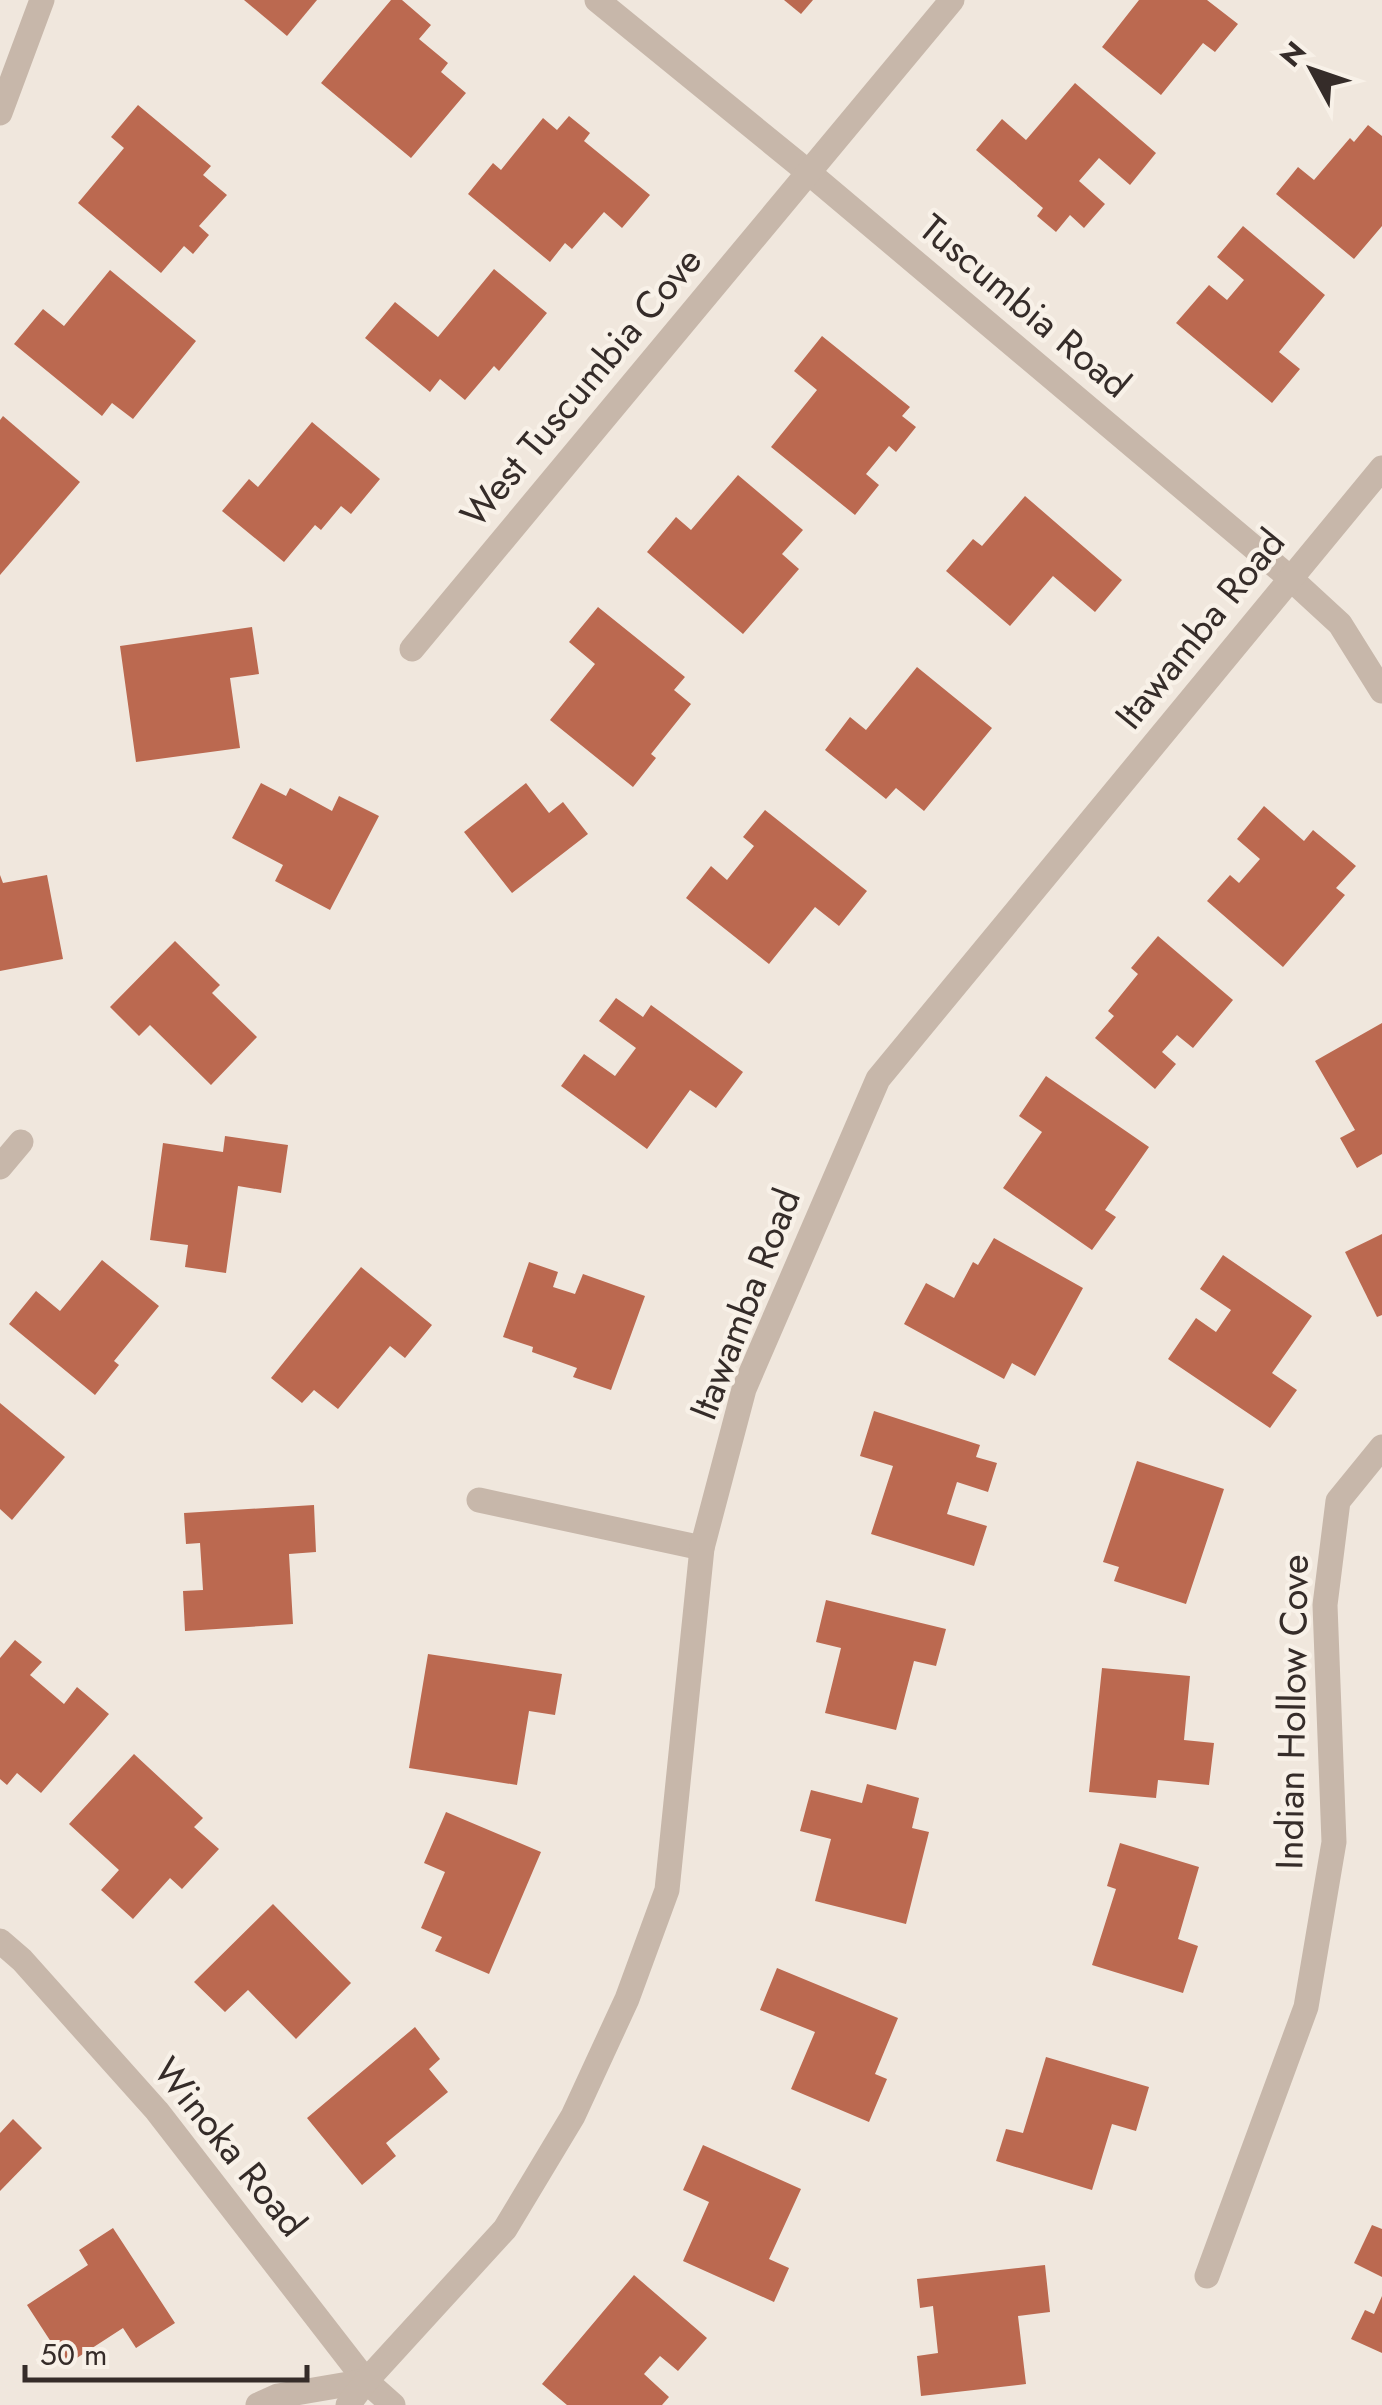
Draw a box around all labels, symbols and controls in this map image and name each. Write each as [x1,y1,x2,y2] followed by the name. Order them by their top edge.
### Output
[1262,20,1362,120] north arrow
[1270,33,1316,76] text: N
[908,201,1143,411] street label: Tuscumbia Road
[447,235,714,539] street label: West Tuscumbia Cove
[1102,517,1298,741] street label: Itawamba Road
[675,1180,814,1427] street label: Itawamba Road
[1261,1554,1322,1870] street label: Indian Hollow Cove
[141,2045,320,2248] street label: Winoka Road
[25,2320,308,2382] scale bar
[40,2333,107,2376] text: 50 m

